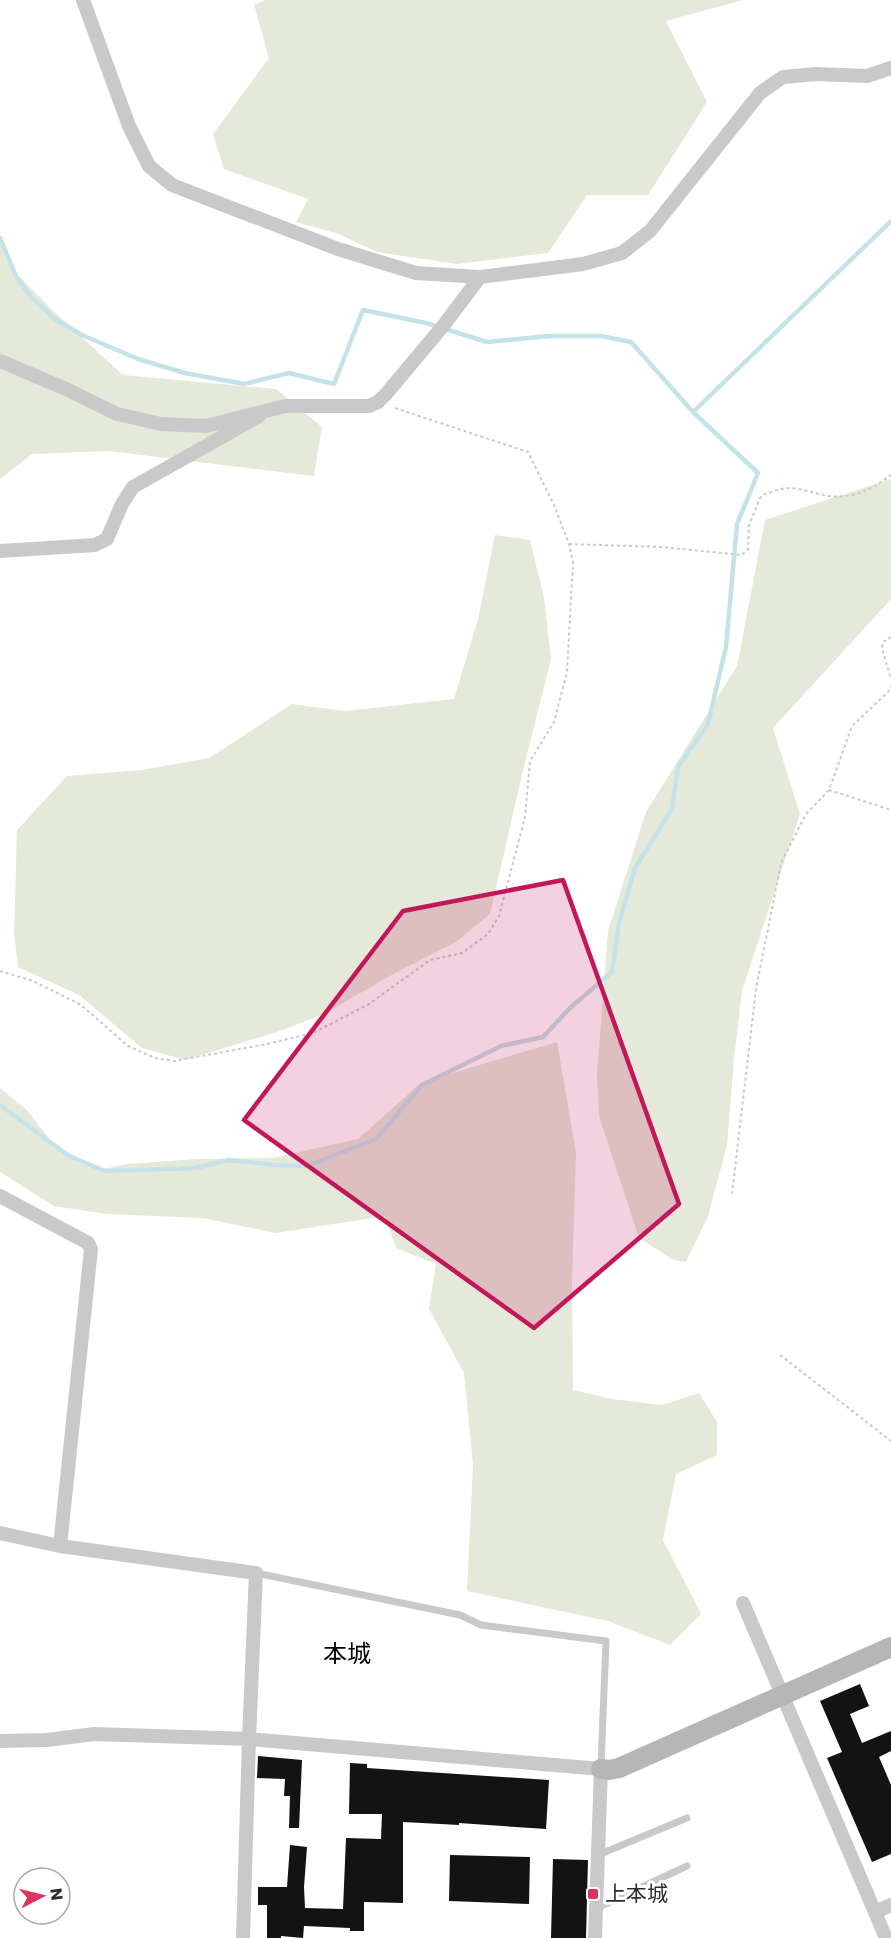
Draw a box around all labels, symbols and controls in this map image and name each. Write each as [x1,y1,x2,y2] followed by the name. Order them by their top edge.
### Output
[323,1637,371,1670] district label: 本城
[12,1866,72,1926] north arrow
[605,1879,668,1908] place label: 上本城
[44,1887,69,1902] text: N
[586,1887,600,1901] marker: 上本城

